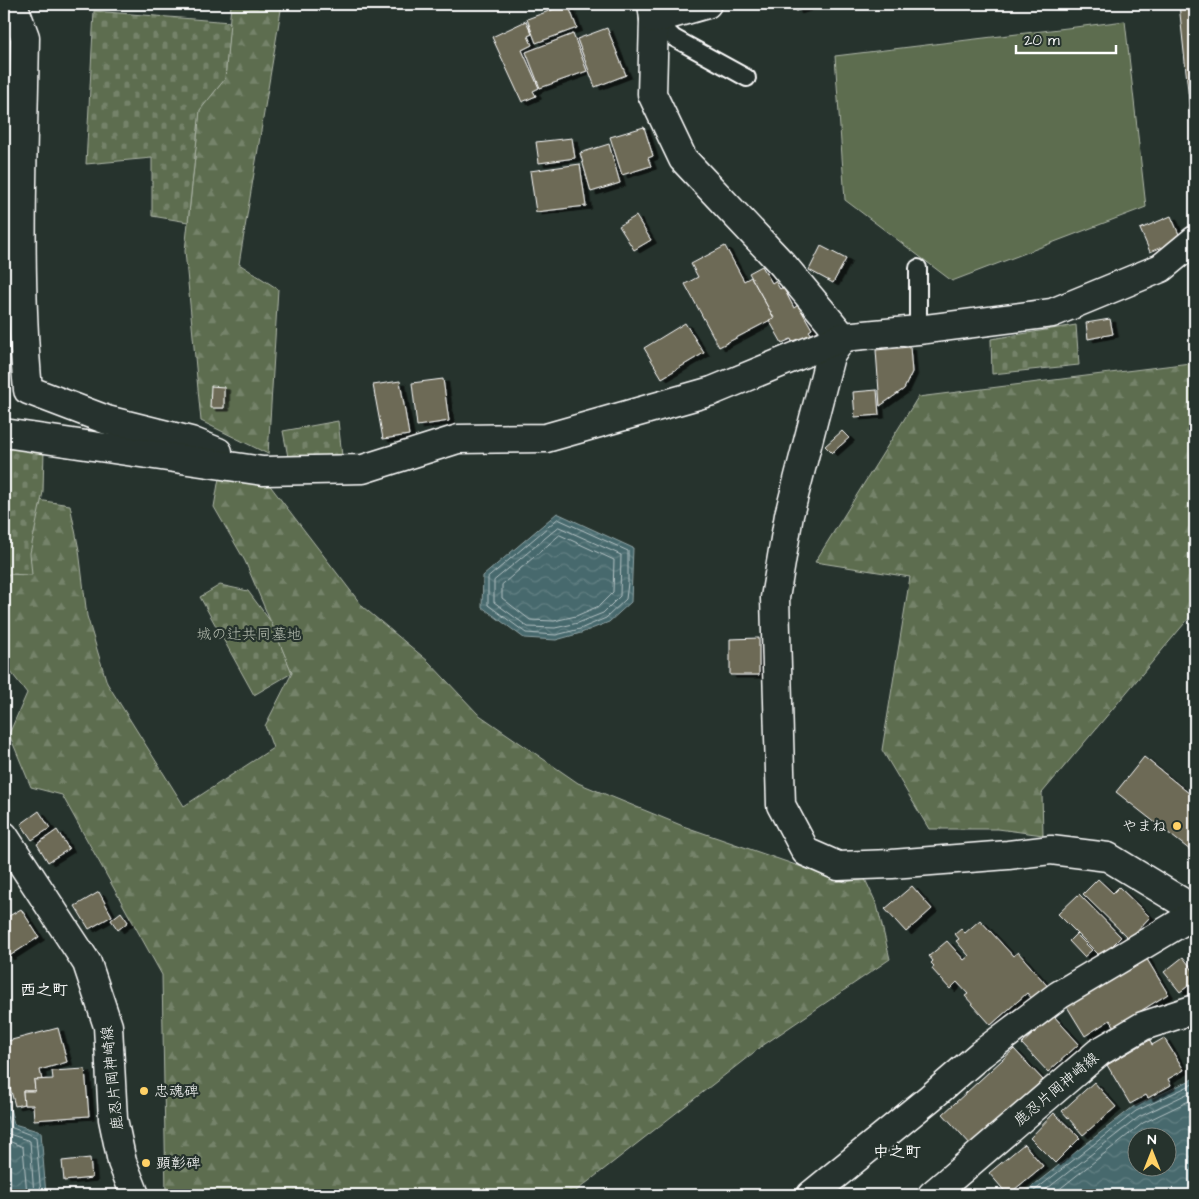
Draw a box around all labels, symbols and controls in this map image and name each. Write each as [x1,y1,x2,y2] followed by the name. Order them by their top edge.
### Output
[1016,22,1116,54] scale bar
[1024,30,1060,51] text: 20 m
[196,624,302,645] park label: 城の辻共同墓地
[1122,816,1167,837] place label: やまね
[1171,820,1183,832] marker: やまね
[20,979,68,1001] district label: 西之町
[97,1025,128,1131] street label: 鹿忍片岡神崎線
[1009,1048,1103,1131] street label: 鹿忍片岡神崎線
[154,1081,199,1102] place label: 忠魂碑
[138,1085,150,1097] marker: 忠魂碑
[1126,1126,1176,1176] north arrow
[1148,1130,1157,1150] text: N
[873,1141,921,1163] district label: 中之町
[156,1153,201,1174] place label: 顕彰碑
[140,1157,152,1169] marker: 顕彰碑

